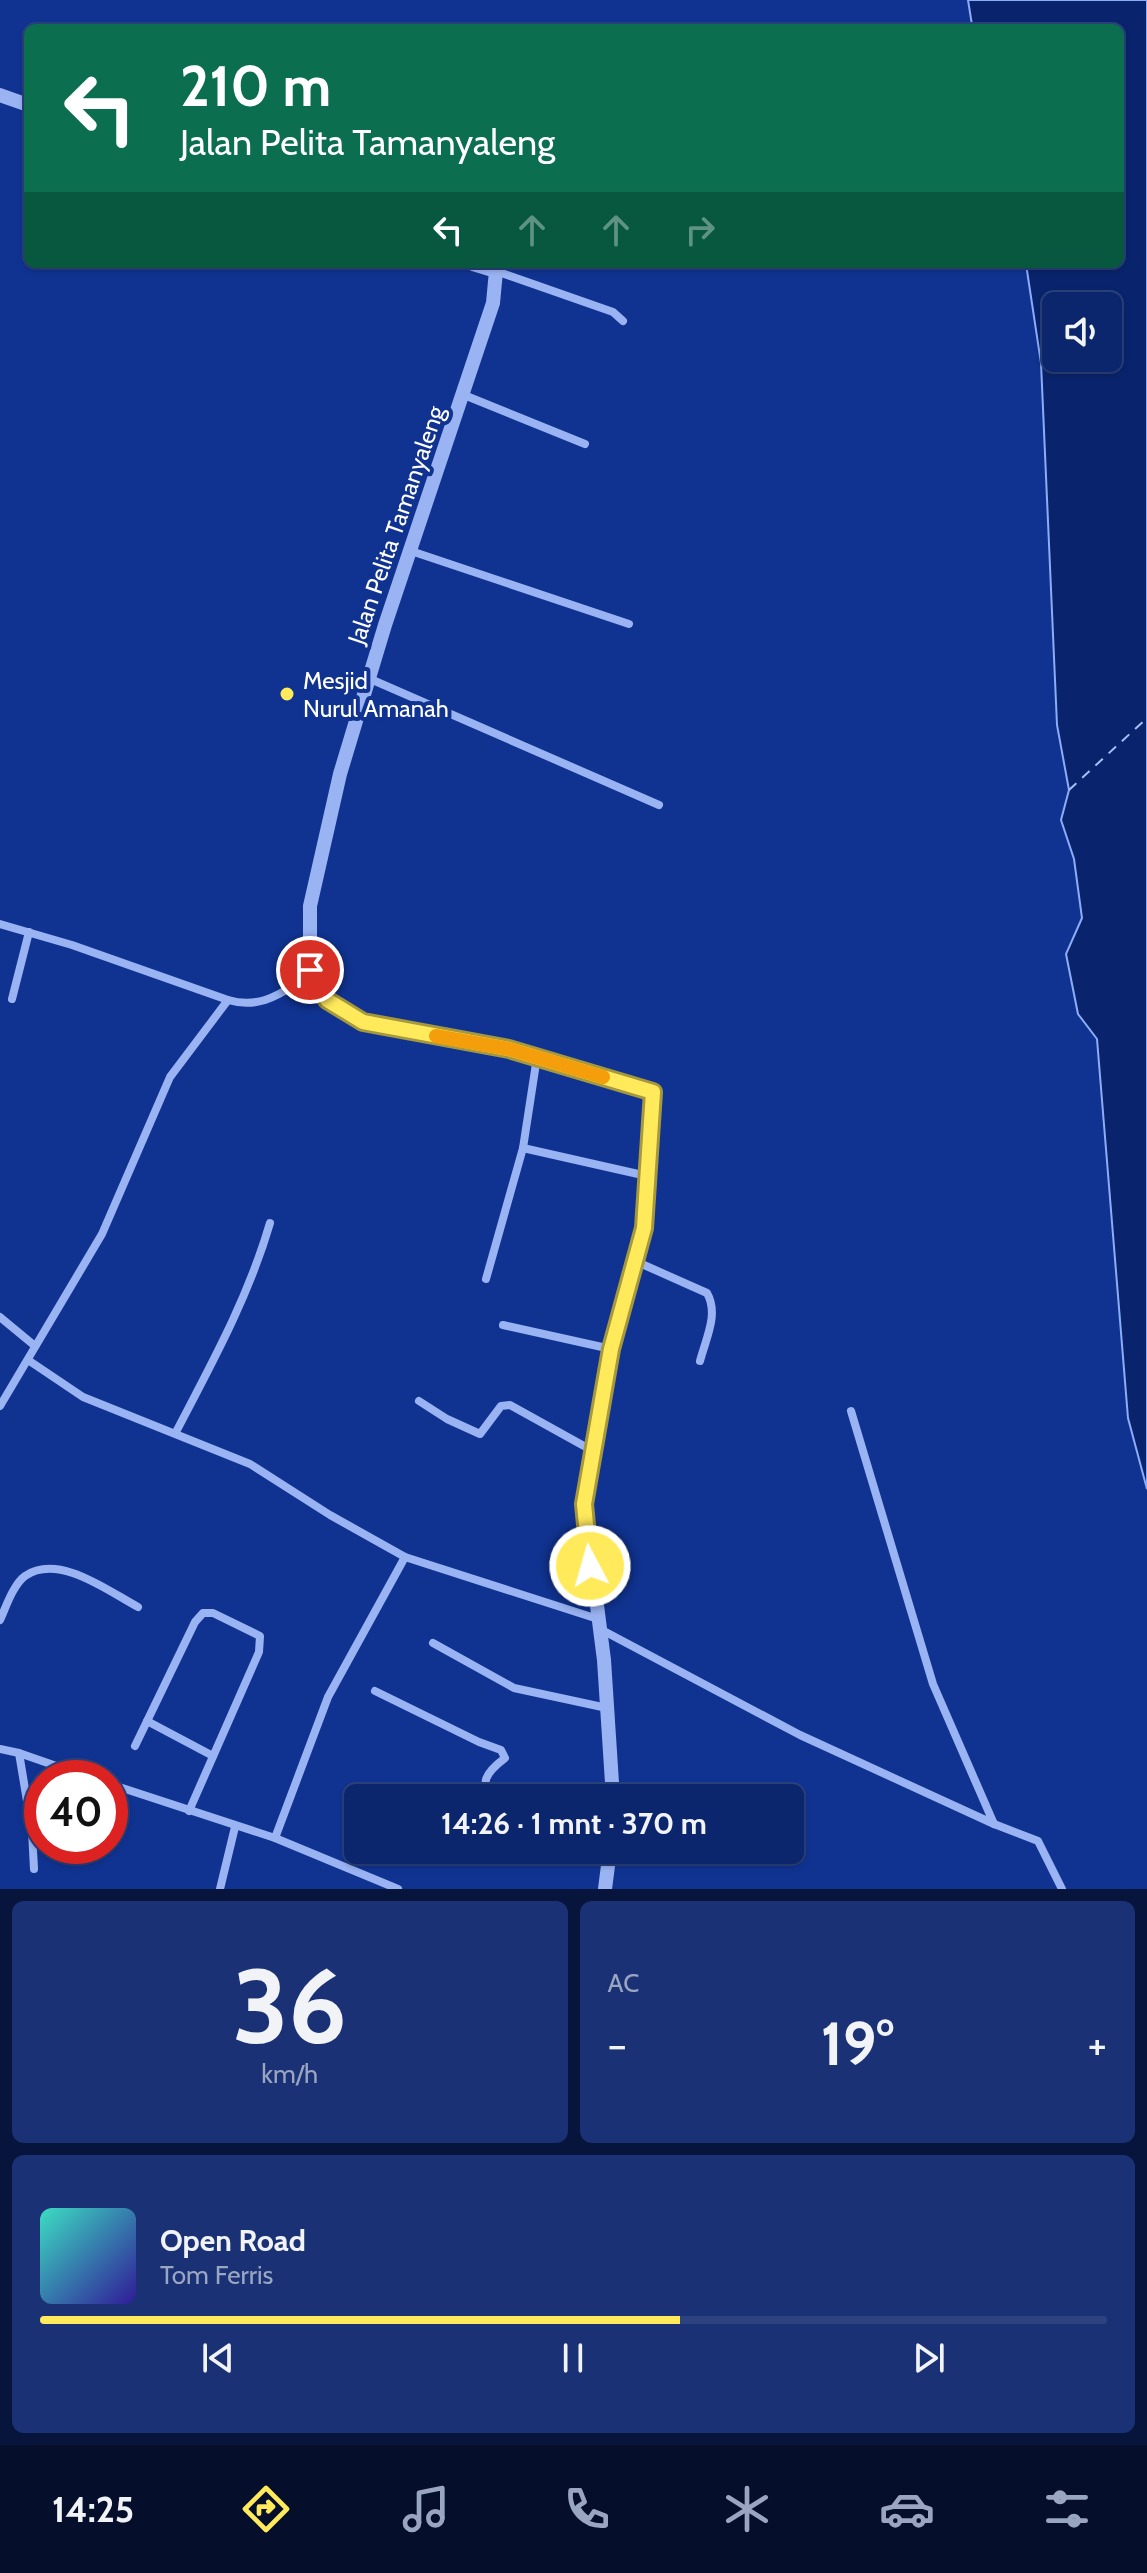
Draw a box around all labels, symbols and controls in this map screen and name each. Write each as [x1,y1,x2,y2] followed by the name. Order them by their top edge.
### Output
[180,52,331,120] text: 210 m
[48,56,152,160] icon: left
[180,120,555,164] text: Jalan Pelita Tamanyaleng
[426,208,470,252] icon: left
[510,208,554,252] icon: ahead
[594,208,638,252] icon: ahead
[678,208,722,252] icon: right
[1042,292,1122,372] map controls
[1042,292,1122,372] button: sound
[341,401,451,649] street label: Jalan Pelita Tamanyaleng
[303,666,449,723] place label: Mesjid Nurul Amanah
[278,685,296,703] marker: Mesjid Nurul Amanah
[276,936,344,1004] pin
[288,948,332,992] icon: arrive
[548,1524,632,1608] position arrow
[24,1760,128,1864] speed limit sign: 40
[441,1805,707,1842] text: 14:26 · 1 mnt · 370 m
[232,1943,347,2069] text: 36
[608,1967,639,1999] text: AC
[821,2007,894,2080] text: 19°
[608,2018,627,2071] text: −
[1088,2018,1107,2071] text: +
[261,2058,318,2090] text: km/h
[160,2222,306,2259] text: Open Road
[160,2259,273,2291] text: Tom Ferris
[196,2336,240,2380] icon: previous
[551,2336,595,2380] icon: pause
[907,2336,951,2380] icon: next
[238,2481,294,2537] icon: directions
[398,2481,454,2537] icon: music
[559,2481,615,2537] icon: phone
[719,2481,775,2537] icon: climate
[879,2481,935,2537] icon: car
[1039,2481,1095,2537] icon: filters
[52,2487,134,2531] text: 14:25

